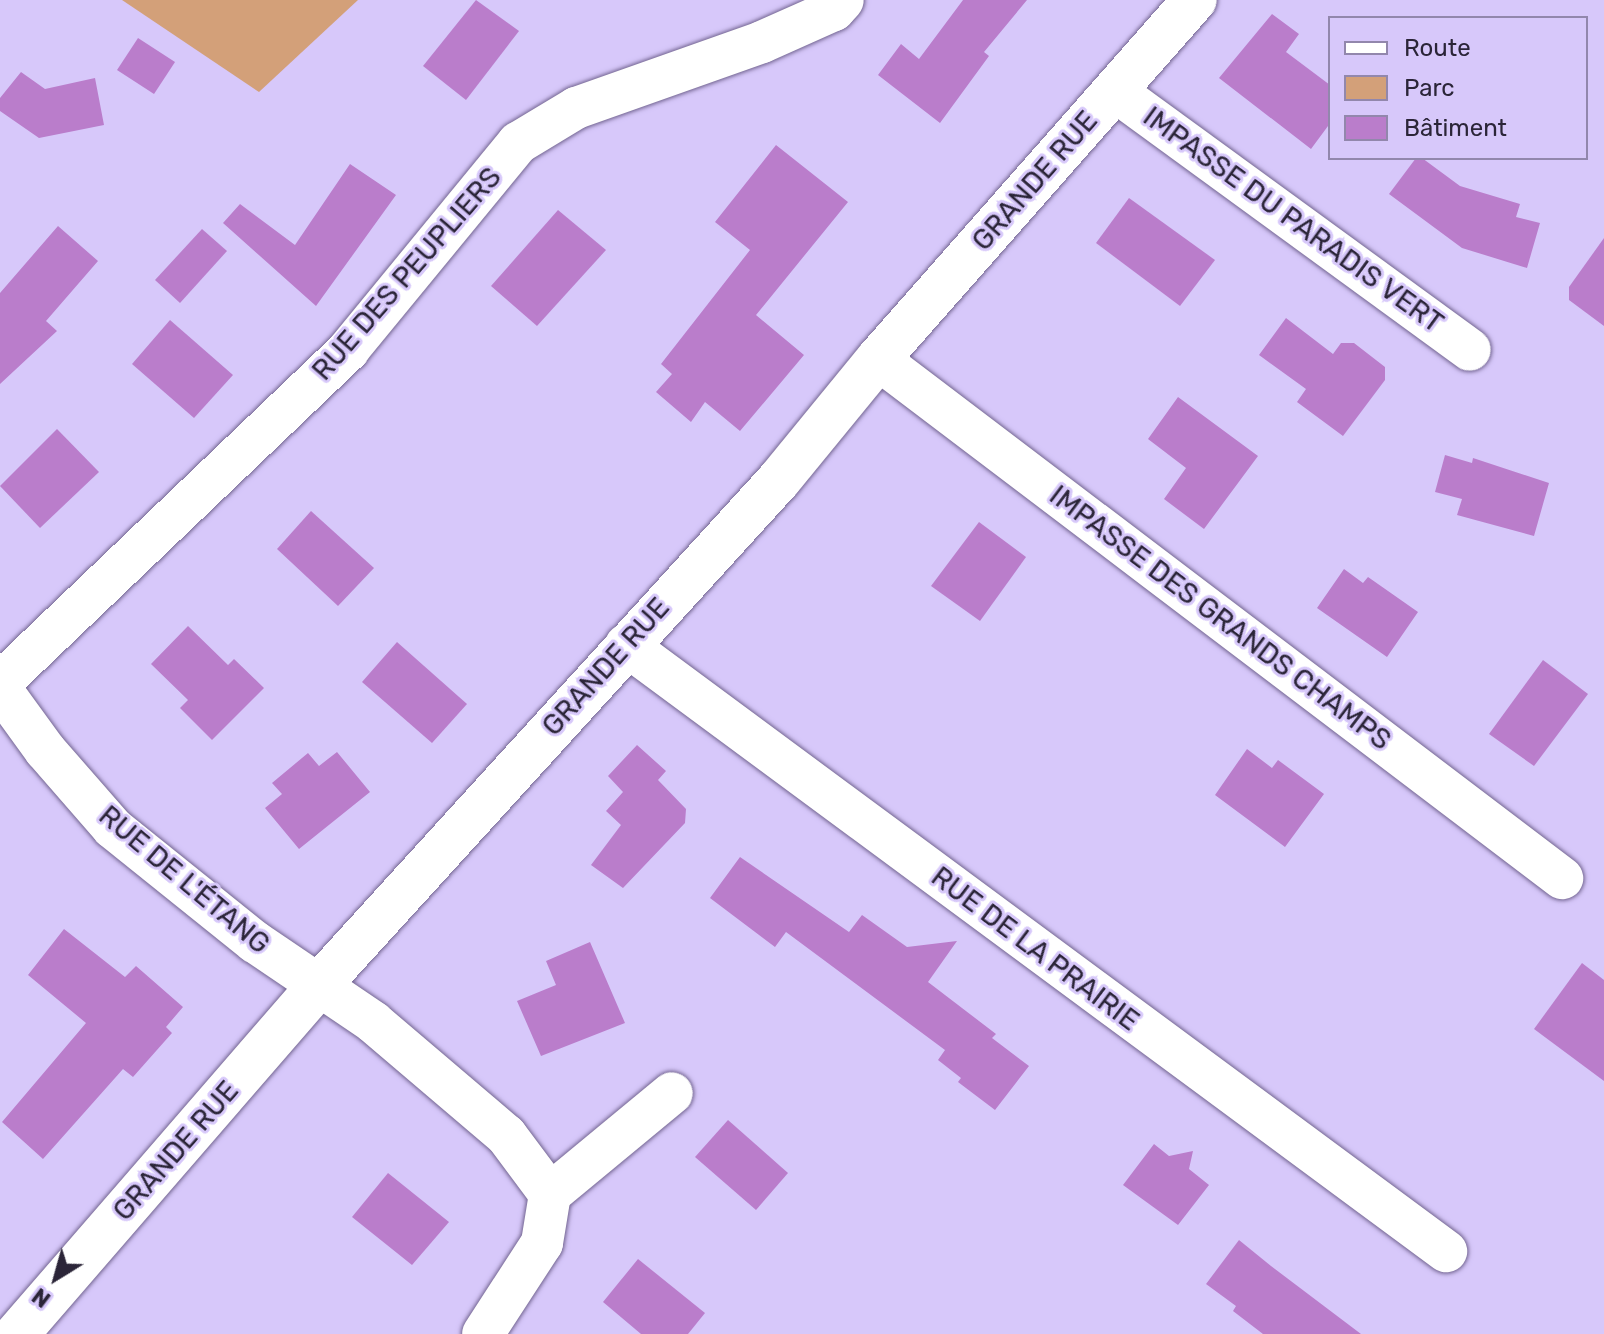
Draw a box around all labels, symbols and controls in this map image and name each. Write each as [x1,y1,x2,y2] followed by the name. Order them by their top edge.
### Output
[1328,16,1588,160] legend
[1404,34,1471,62] text: Route
[1404,74,1455,102] text: Parc
[1136,100,1450,340] street label: IMPASSE DU PARADIS VERT
[965,104,1105,258] street label: GRANDE RUE
[1404,114,1507,142] text: Bâtiment
[305,161,509,387] street label: RUE DES PEUPLIERS
[1043,479,1397,757] street label: IMPASSE DES GRANDS CHAMPS
[535,591,677,743] street label: GRANDE RUE
[92,799,276,961] street label: RUE DE L'ÉTANG
[924,860,1146,1038] street label: RUE DE LA PRAIRIE
[106,1074,246,1228] street label: GRANDE RUE
[16,1238,96,1318] north arrow
[27,1282,56,1313] text: N

